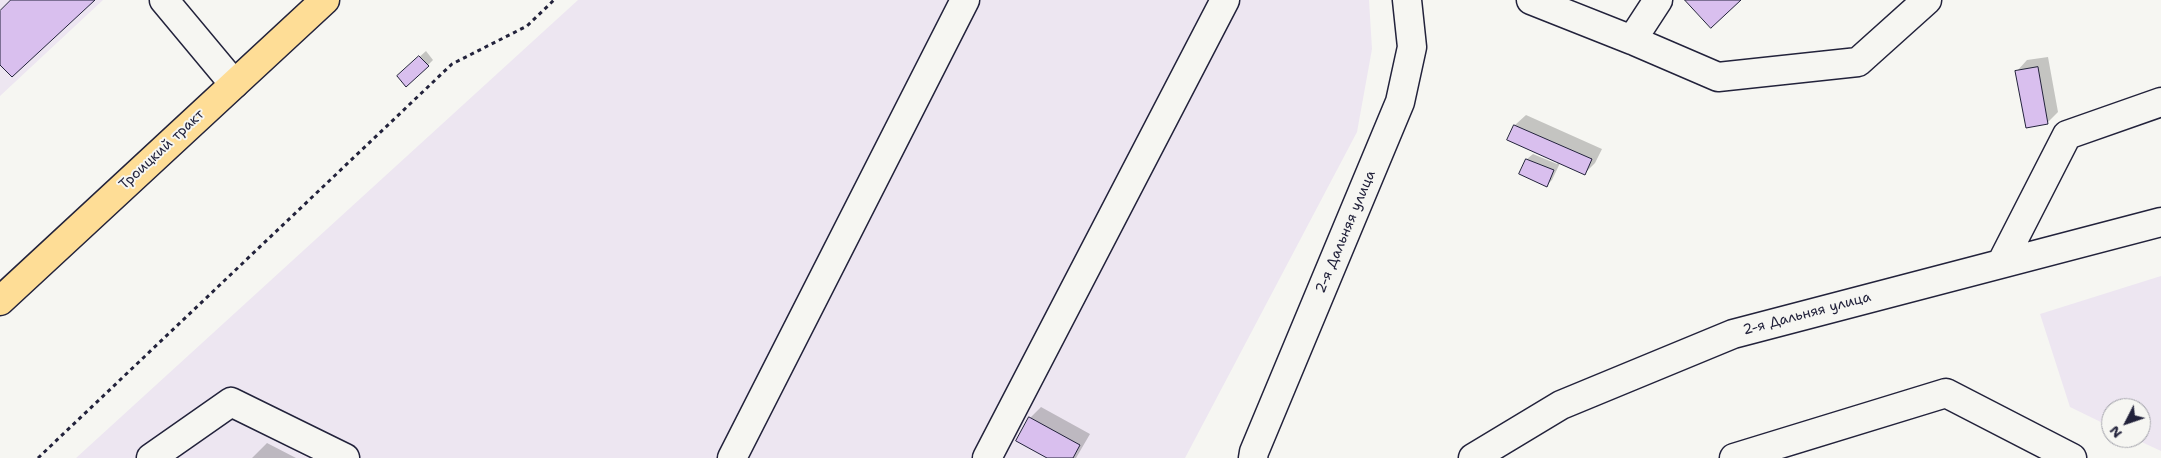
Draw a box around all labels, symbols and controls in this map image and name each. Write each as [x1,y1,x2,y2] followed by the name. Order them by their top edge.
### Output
[116,106,208,194] street label: Троицкий тракт
[1313,168,1379,296] street label: 2-я Дальняя улица
[1741,289,1873,339] street label: 2-я Дальняя улица
[2101,398,2151,448] north arrow
[2105,422,2126,442] text: N

